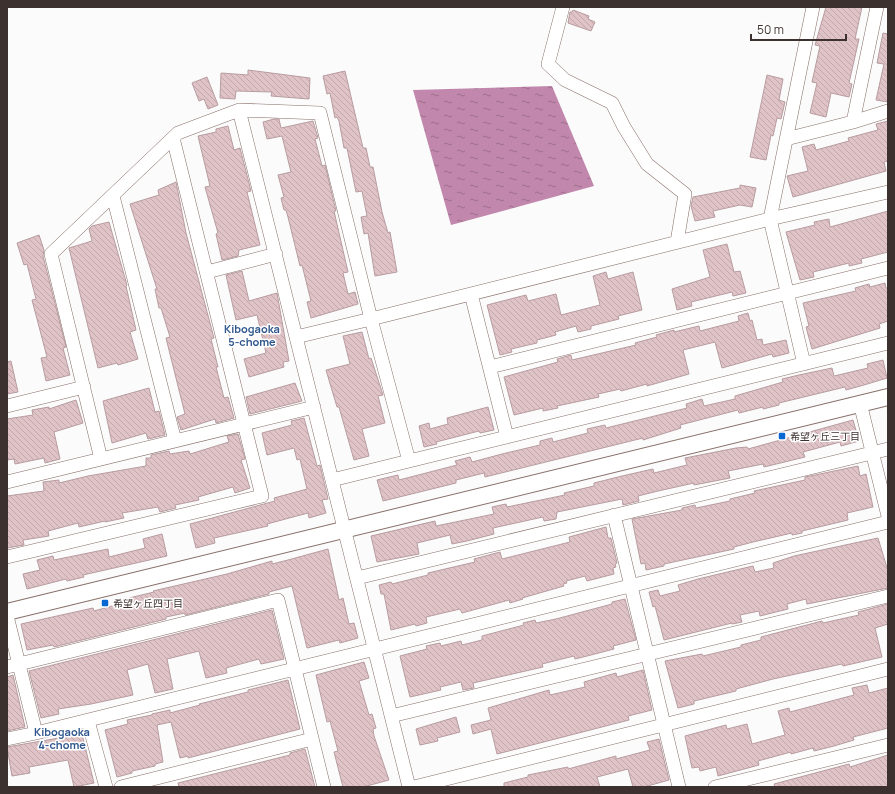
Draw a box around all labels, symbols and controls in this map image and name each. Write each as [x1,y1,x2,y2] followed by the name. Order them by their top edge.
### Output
[751,16,846,42] scale bar
[757,21,784,38] text: 50 m
[224,321,280,349] district label: Kibogaoka 5-chome
[790,429,860,443] place label: 希望ヶ丘三丁目
[777,431,787,441] marker: 希望ヶ丘三丁目
[113,596,183,610] place label: 希望ヶ丘四丁目
[100,598,110,608] marker: 希望ヶ丘四丁目
[34,724,90,752] district label: Kibogaoka 4-chome

